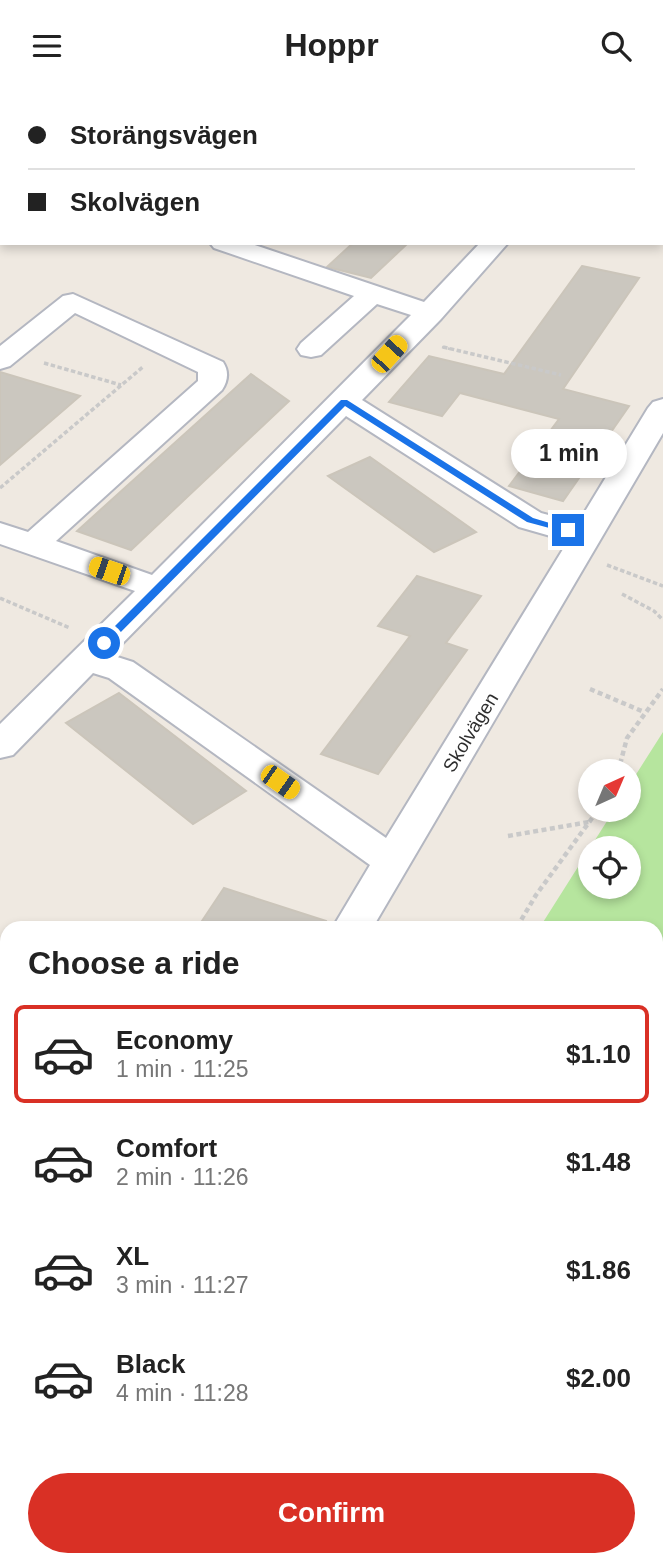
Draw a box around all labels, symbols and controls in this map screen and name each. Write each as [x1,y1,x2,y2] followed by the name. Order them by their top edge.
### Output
[28,27,66,65] icon: menu
[284,27,379,63] text: Hoppr
[597,27,635,65] icon: search
[70,120,258,150] text: Storängsvägen
[70,187,200,217] text: Skolvägen
[368,331,411,377] car
[510,429,626,477] callout: 1 min
[539,440,599,466] text: 1 min
[552,514,584,546] route end
[86,554,133,588] car
[88,627,120,659] route start
[439,689,502,776] street label: Skolvägen
[578,759,640,823] north arrow
[578,759,641,899] map controls
[257,761,304,803] car
[578,836,641,899] button: locate
[28,945,240,981] text: Choose a ride
[32,1023,95,1086] icon: car
[116,1025,233,1055] text: Economy
[566,1039,631,1069] text: $1.10
[116,1056,249,1082] text: 1 min · 11:25
[32,1131,95,1194] icon: car
[116,1133,217,1163] text: Comfort
[566,1147,631,1177] text: $1.48
[116,1164,249,1190] text: 2 min · 11:26
[32,1239,95,1302] icon: car
[116,1241,149,1271] text: XL
[566,1255,631,1285] text: $1.86
[116,1272,249,1298] text: 3 min · 11:27
[32,1347,95,1410] icon: car
[116,1349,185,1379] text: Black
[566,1363,631,1393] text: $2.00
[116,1380,249,1406] text: 4 min · 11:28
[28,1473,635,1553] button: Confirm

